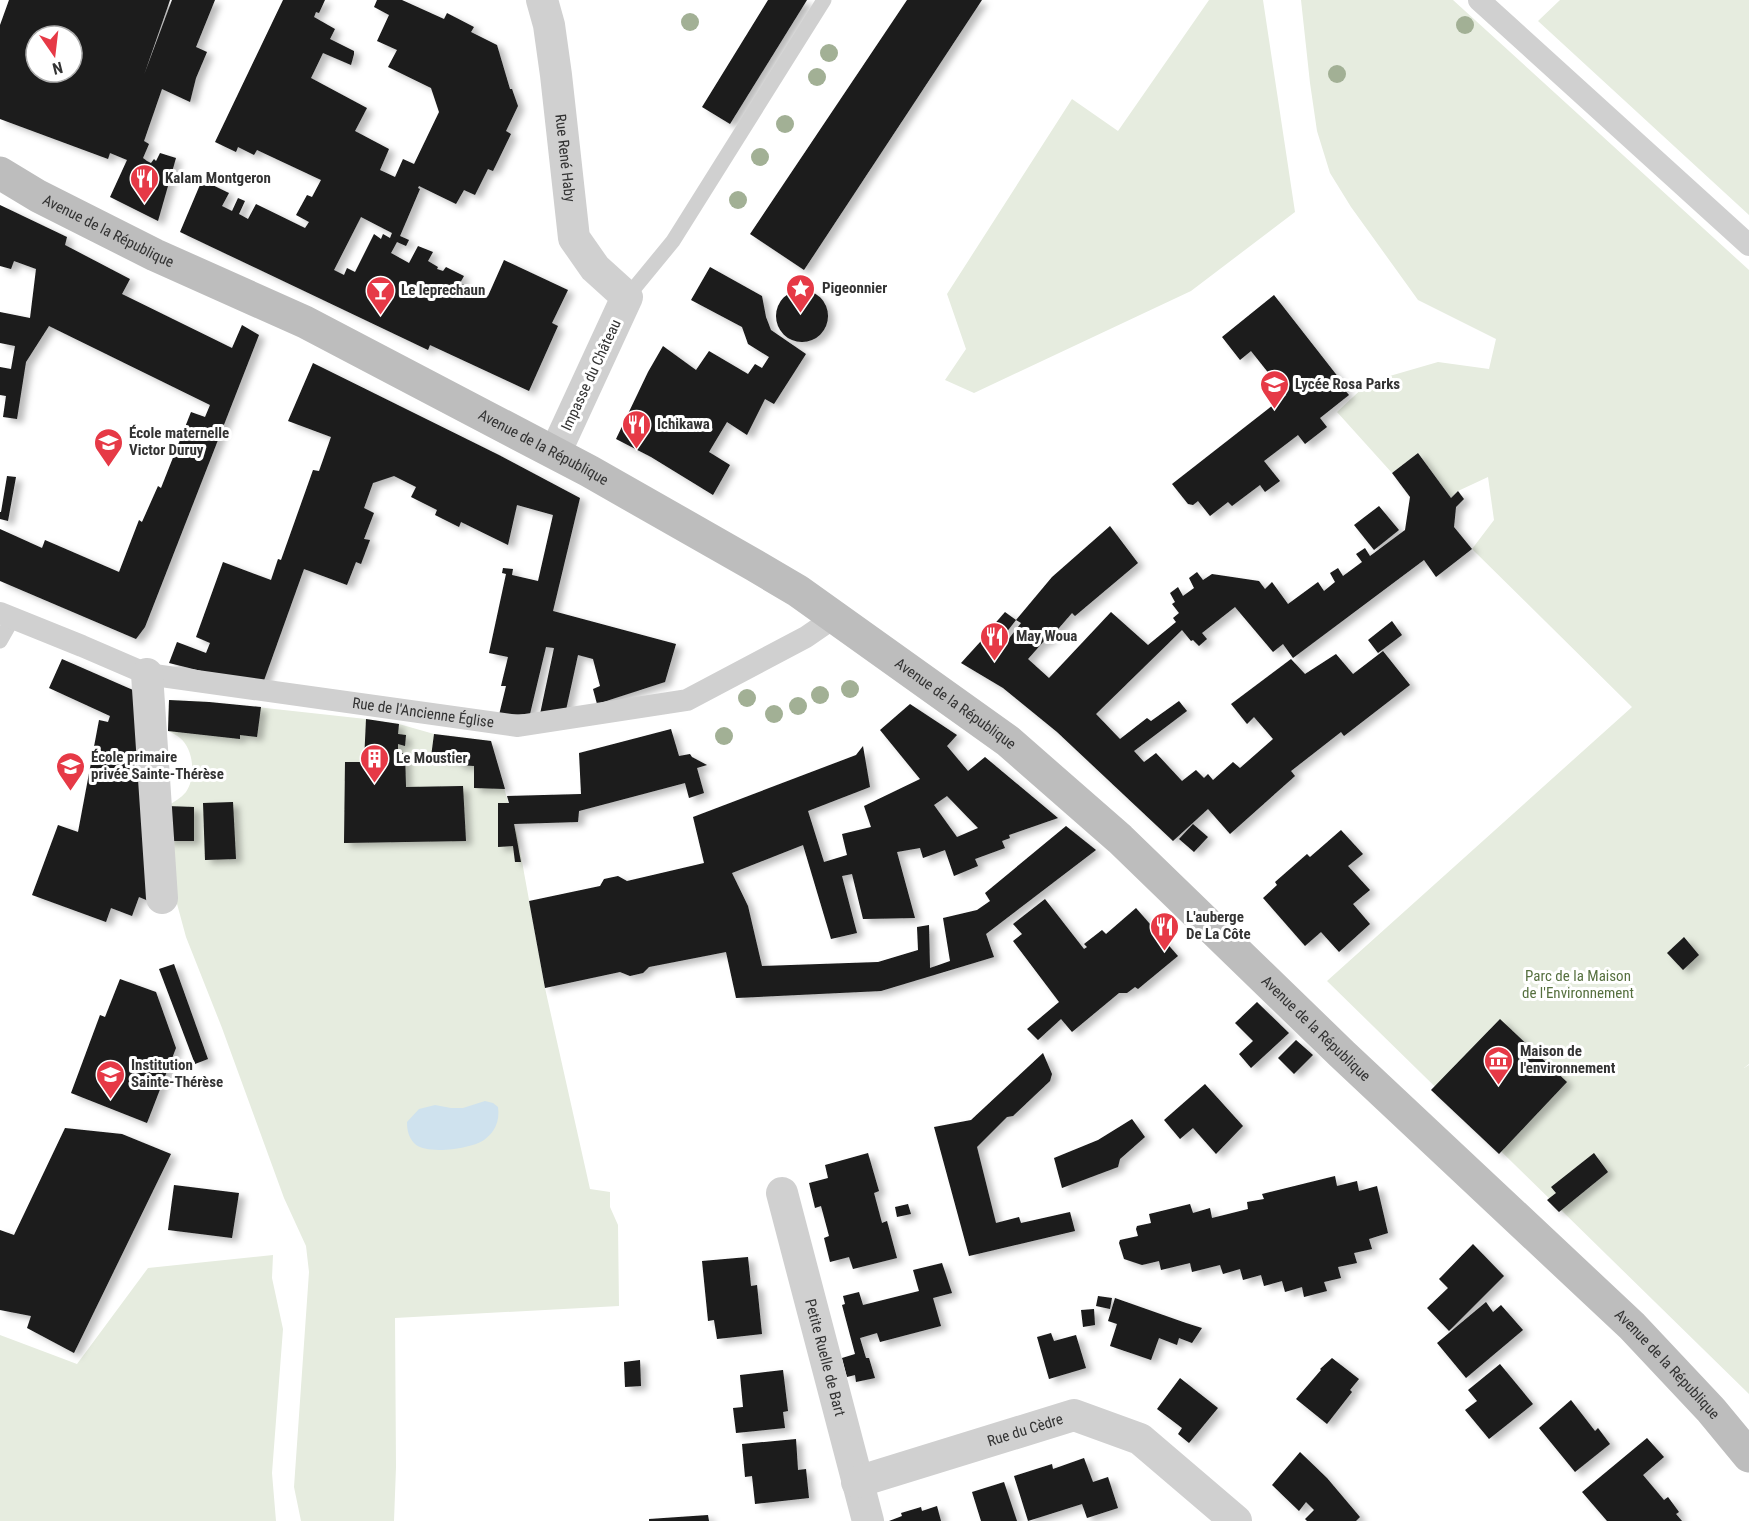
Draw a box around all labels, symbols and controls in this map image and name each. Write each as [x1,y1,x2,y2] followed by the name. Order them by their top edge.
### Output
[24,24,84,84] north arrow
[50,58,65,78] text: N
[551,113,579,203] street label: Rue René Haby
[128,162,160,204] restaurant icon: Kalam Montgeron
[165,169,271,187] place label: Kalam Montgeron
[40,191,177,271] street label: Avenue de la République
[785,272,817,314] place icon: Pigeonnier
[364,274,396,316] bar icon: Le leprechaun
[822,279,887,297] place label: Pigeonnier
[401,281,485,299] place label: Le leprechaun
[557,316,625,434] street label: Impasse du Château
[1258,368,1290,410] school or university icon: Lycée Rosa Parks
[1295,375,1400,393] place label: Lycée Rosa Parks
[475,406,612,489] street label: Avenue de la République
[620,408,652,450] restaurant icon: Ichikawa
[657,415,710,433] place label: Ichikawa
[129,424,229,459] place label: École maternelle Victor Duruy
[92,426,124,468] school or university icon: École maternelle Victor Duruy
[979,620,1011,662] restaurant icon: May Woua
[1016,627,1077,645] place label: May Woua
[891,654,1020,753] street label: Avenue de la République
[351,694,495,732] street label: Rue de l'Ancienne Église
[359,742,391,784] building icon: Le Moustier
[91,748,224,783] place label: École primaire privée Sainte-Thérèse
[396,749,467,767] place label: Le Moustier
[54,750,86,792] school or university icon: École primaire privée Sainte-Thérèse
[1186,908,1251,943] place label: L'auberge De La Côte
[1149,910,1181,952] restaurant icon: L'auberge De La Côte
[1522,967,1634,1002] park label: Parc de la Maison de l'Environnement
[1258,972,1374,1085] street label: Avenue de la République
[1520,1042,1616,1077] place label: Maison de l'environnement
[1483,1044,1515,1086] museum icon: Maison de l'environnement
[131,1056,223,1091] place label: Institution Sainte-Thérèse
[94,1058,126,1100] school or university icon: Institution Sainte-Thérèse
[801,1297,849,1418] street label: Petite Ruelle de Bart
[1611,1306,1724,1423] street label: Avenue de la République
[985,1410,1065,1450] street label: Rue du Cèdre

